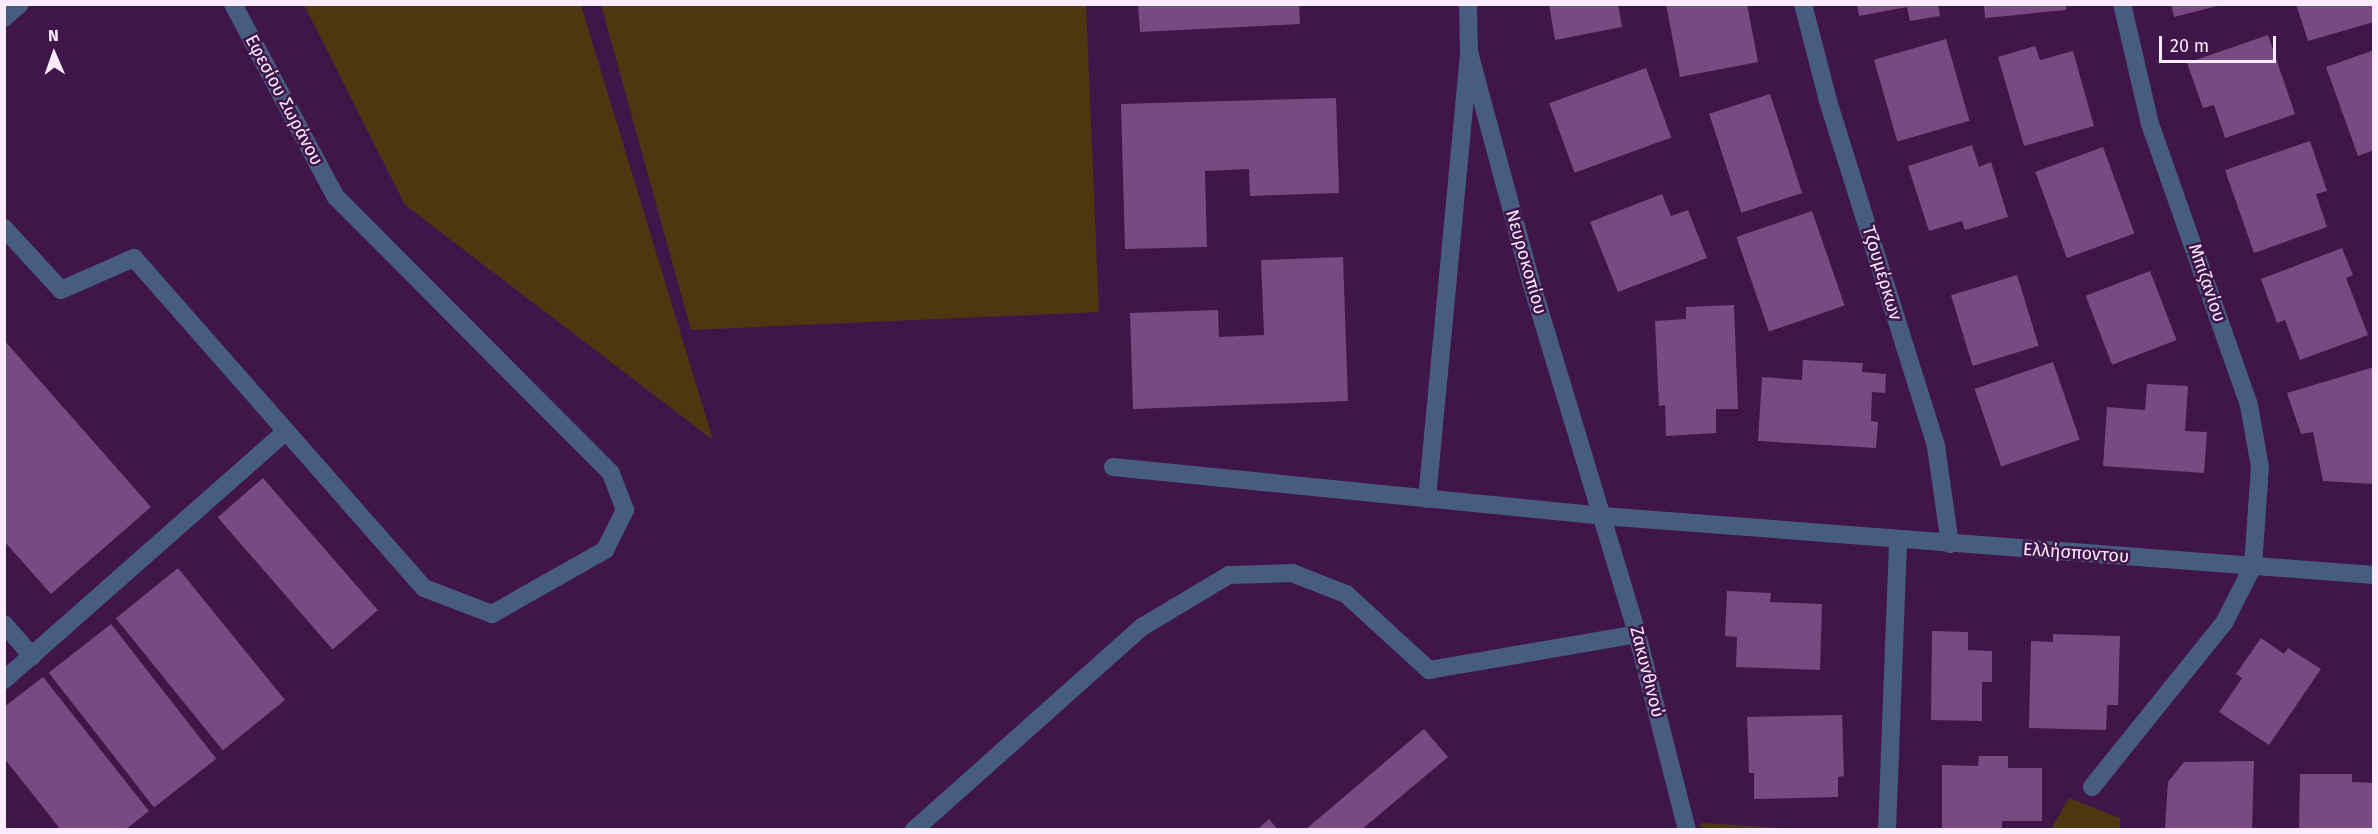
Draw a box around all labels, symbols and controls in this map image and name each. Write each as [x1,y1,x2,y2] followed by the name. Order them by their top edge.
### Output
[24,24,84,84] north arrow
[2162,24,2279,62] scale bar
[48,26,59,45] text: N
[240,31,328,169] street label: Εφεσίου Σωράνου
[2170,35,2209,57] text: 20 m
[1501,207,1551,317] street label: Νευροκοπίου
[1857,223,1907,323] street label: Τζουμέρκων
[2184,241,2230,325] street label: Μπιζανίου
[2022,539,2130,567] street label: Ελλήσποντου
[1625,624,1669,720] street label: Ζακυνθινού

